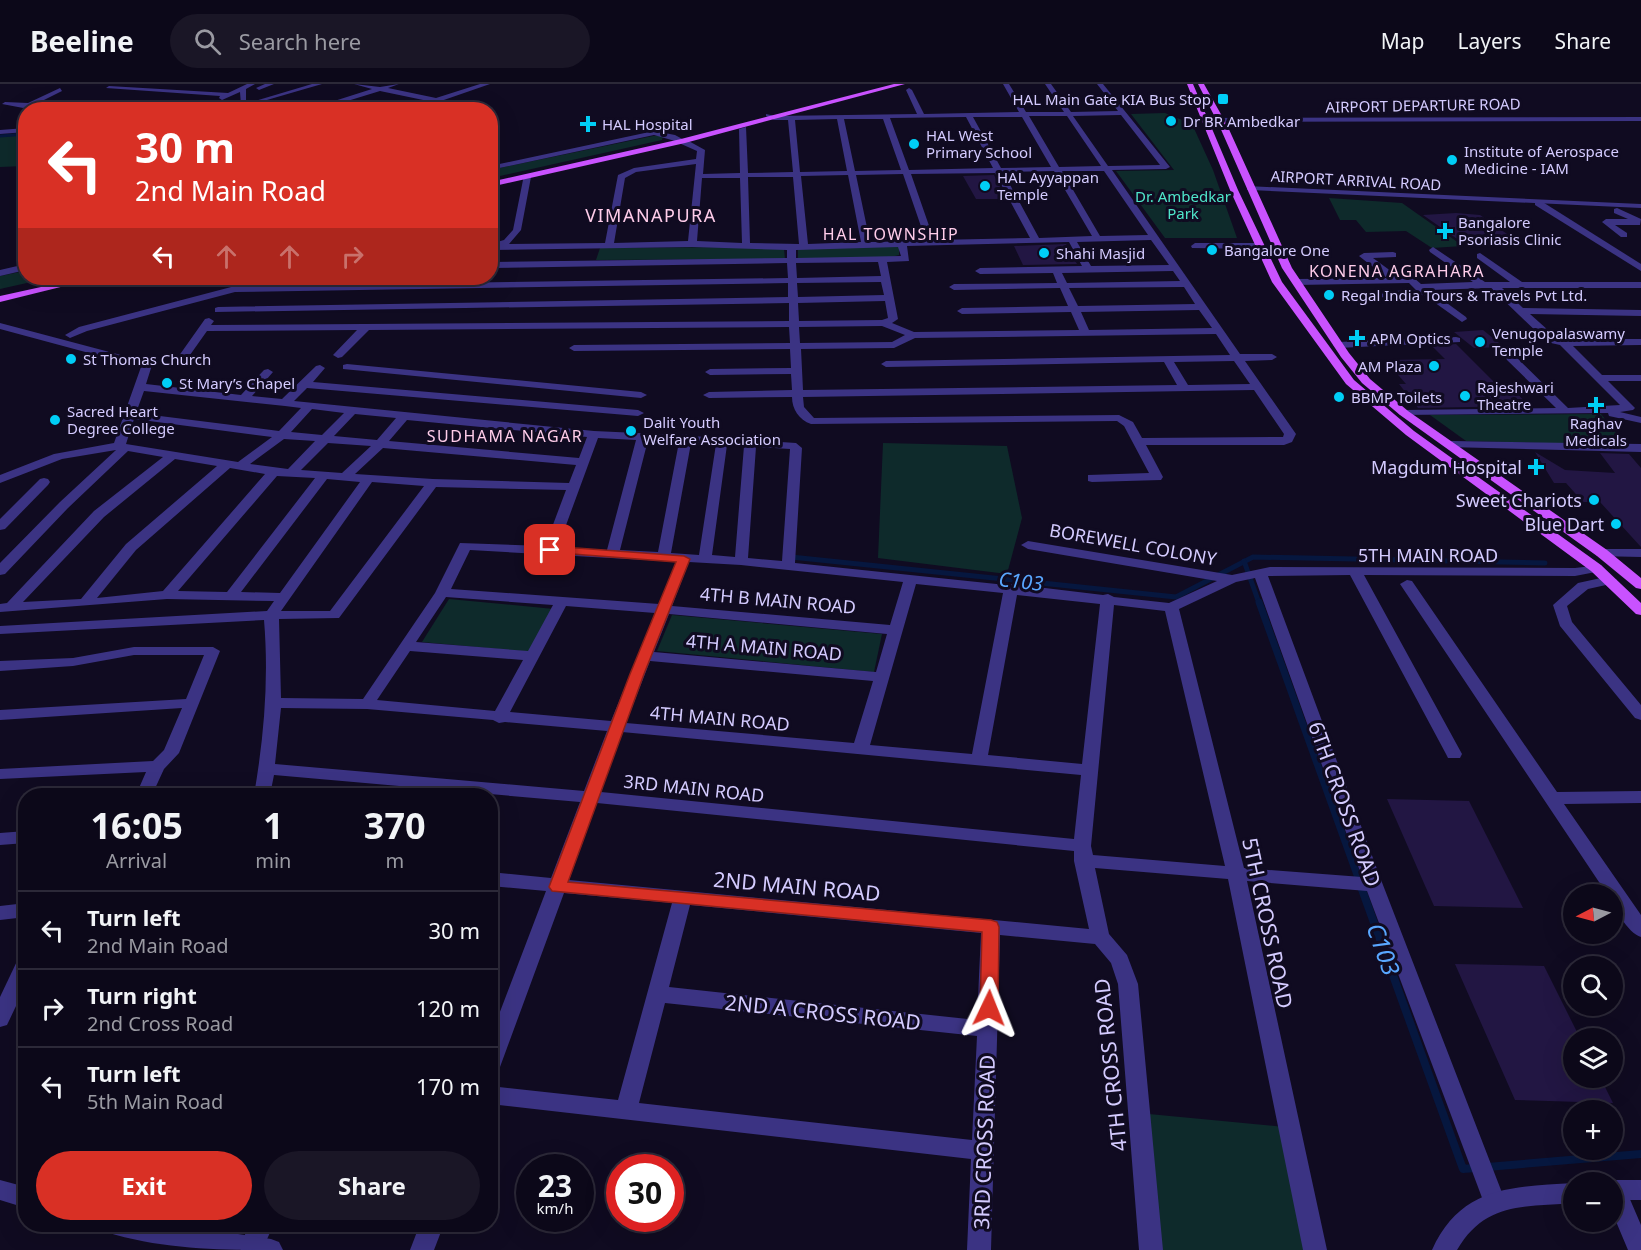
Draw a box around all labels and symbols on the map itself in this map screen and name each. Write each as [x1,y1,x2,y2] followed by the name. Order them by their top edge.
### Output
[1012,89,1211,109] place label: HAL Main Gate KIA Bus Stop
[1216,92,1230,106] marker: HAL Main Gate KIA Bus Stop
[1325,93,1521,117] street label: AIRPORT DEPARTURE ROAD
[1183,111,1300,131] place label: Dr BR Ambedkar
[602,114,693,134] place label: HAL Hospital
[1164,114,1178,128] marker: Dr BR Ambedkar
[579,115,597,133] marker: HAL Hospital
[926,125,1032,162] place label: HAL West Primary School
[907,137,921,151] marker: HAL West Primary School
[1464,141,1619,178] place label: Institute of Aerospace Medicine - IAM
[1445,153,1459,167] marker: Institute of Aerospace Medicine - IAM
[1270,166,1442,194] street label: AIRPORT ARRIVAL ROAD
[997,167,1099,204] place label: HAL Ayyappan Temple
[978,179,992,193] marker: HAL Ayyappan Temple
[1135,186,1231,223] park label: Dr. Ambedkar Park
[585,203,717,227] district label: VIMANAPURA
[1458,212,1562,249] place label: Bangalore Psoriasis Clinic
[1436,222,1454,240] marker: Bangalore Psoriasis Clinic
[823,223,959,245] district label: HAL TOWNSHIP
[1224,240,1330,260] place label: Bangalore One
[1056,243,1145,263] place label: Shahi Masjid
[1205,243,1219,257] marker: Bangalore One
[1037,246,1051,260] marker: Shahi Masjid
[1309,260,1485,282] district label: KONENA AGRAHARA
[1341,285,1587,305] place label: Regal India Tours & Travels Pvt Ltd.
[1322,288,1336,302] marker: Regal India Tours & Travels Pvt Ltd.
[1492,323,1625,360] place label: Venugopalaswamy Temple
[1370,328,1451,348] place label: APM Optics
[1348,329,1366,347] marker: APM Optics
[1473,335,1487,349] marker: Venugopalaswamy Temple
[83,349,211,369] place label: St Thomas Church
[64,352,78,366] marker: St Thomas Church
[1358,356,1422,376] place label: AM Plaza
[1427,359,1441,373] marker: AM Plaza
[179,373,295,393] place label: St Mary’s Chapel
[160,376,174,390] marker: St Mary’s Chapel
[1477,377,1554,414] place label: Rajeshwari Theatre
[1351,387,1442,407] place label: BBMP Toilets
[1458,389,1472,403] marker: Rajeshwari Theatre
[1332,390,1346,404] marker: BBMP Toilets
[1589,398,1603,412] marker: Raghav Medicals
[67,401,175,438] place label: Sacred Heart Degree College
[643,412,781,449] place label: Dalit Youth Welfare Association
[48,413,62,427] marker: Sacred Heart Degree College
[1565,413,1627,450] place label: Raghav Medicals
[624,424,638,438] marker: Dalit Youth Welfare Association
[427,425,583,447] district label: SUDHAMA NAGAR
[1371,455,1522,479] place label: Magdum Hospital
[1527,458,1545,476] marker: Magdum Hospital
[1456,488,1582,512] place label: Sweet Chariots
[1587,493,1601,507] marker: Sweet Chariots
[1525,512,1604,536] place label: Blue Dart
[1048,517,1219,571] street label: BOREWELL COLONY
[1609,517,1623,531] marker: Blue Dart
[524,524,575,575] pin
[1358,543,1498,567] street label: 5TH MAIN ROAD
[997,565,1045,597] water label: C103
[699,581,857,619] street label: 4TH B MAIN ROAD
[685,628,843,666] street label: 4TH A MAIN ROAD
[649,700,791,736] street label: 4TH MAIN ROAD
[1302,718,1388,890] street label: 6TH CROSS ROAD
[623,769,765,807] street label: 3RD MAIN ROAD
[1236,835,1300,1011] street label: 5TH CROSS ROAD
[712,865,882,907] street label: 2ND MAIN ROAD
[1563,884,1623,944] north arrow
[1359,918,1409,980] water label: C103
[957,976,1021,1040] position arrow
[1087,977,1133,1153] street label: 4TH CROSS ROAD
[724,988,922,1036] street label: 2ND A CROSS ROAD
[967,1054,1001,1230] street label: 3RD CROSS ROAD
[606,1154,684,1232] speed limit sign: 30

